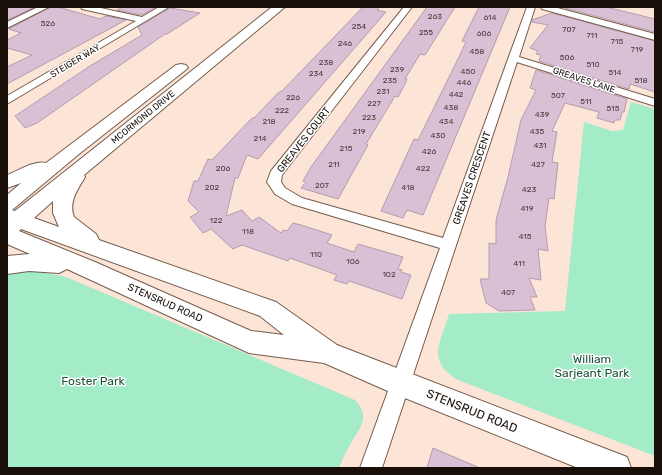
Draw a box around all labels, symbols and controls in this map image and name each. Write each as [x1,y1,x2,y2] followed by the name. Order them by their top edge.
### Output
[428,12,442,21] house number: 263
[483,13,497,22] house number: 614
[41,19,55,28] house number: 526
[352,22,366,31] house number: 254
[562,25,576,34] house number: 707
[419,28,433,37] house number: 255
[477,29,492,38] house number: 606
[587,31,597,40] house number: 711
[611,37,623,46] house number: 715
[338,39,352,48] house number: 246
[48,42,102,80] street label: STEIGER WAY
[631,45,643,54] house number: 719
[470,47,484,56] house number: 458
[560,53,575,62] house number: 506
[319,58,333,67] house number: 238
[586,60,600,69] house number: 510
[390,65,404,74] house number: 239
[552,65,616,95] street label: GREAVES LANE
[461,67,475,76] house number: 450
[608,68,622,77] house number: 514
[309,69,323,78] house number: 234
[383,76,397,85] house number: 235
[634,76,648,85] house number: 518
[457,78,472,87] house number: 446
[377,87,389,96] house number: 231
[109,88,177,146] street label: MCORMOND DRIVE
[449,90,464,99] house number: 442
[551,91,565,100] house number: 507
[286,93,300,102] house number: 226
[580,97,592,106] house number: 511
[367,99,381,108] house number: 227
[444,103,458,112] house number: 438
[607,104,620,113] house number: 515
[275,105,333,175] street label: GREAVES COURT
[275,106,289,115] house number: 222
[535,110,550,119] house number: 439
[362,113,376,122] house number: 223
[262,117,276,126] house number: 218
[439,117,453,126] house number: 434
[353,127,366,136] house number: 219
[530,127,545,136] house number: 435
[450,130,494,226] street label: GREAVES CRESCENT
[431,131,445,140] house number: 430
[253,134,267,143] house number: 214
[533,141,547,150] house number: 431
[340,144,353,153] house number: 215
[422,147,436,156] house number: 426
[328,160,340,169] house number: 211
[531,160,545,169] house number: 427
[216,164,230,173] house number: 206
[416,164,430,173] house number: 422
[315,181,329,190] house number: 207
[205,183,220,192] house number: 202
[401,183,415,192] house number: 418
[522,185,536,194] house number: 423
[521,204,534,213] house number: 419
[210,216,223,225] house number: 122
[242,227,254,236] house number: 118
[519,232,532,241] house number: 415
[310,250,322,259] house number: 110
[346,257,360,266] house number: 106
[513,259,525,268] house number: 411
[382,270,396,279] house number: 102
[126,281,204,325] street label: STENSRUD ROAD
[501,288,515,297] house number: 407
[555,352,630,380] park label: William Sarjeant Park
[61,374,126,388] park label: Foster Park
[424,386,520,436] street label: STENSRUD ROAD

